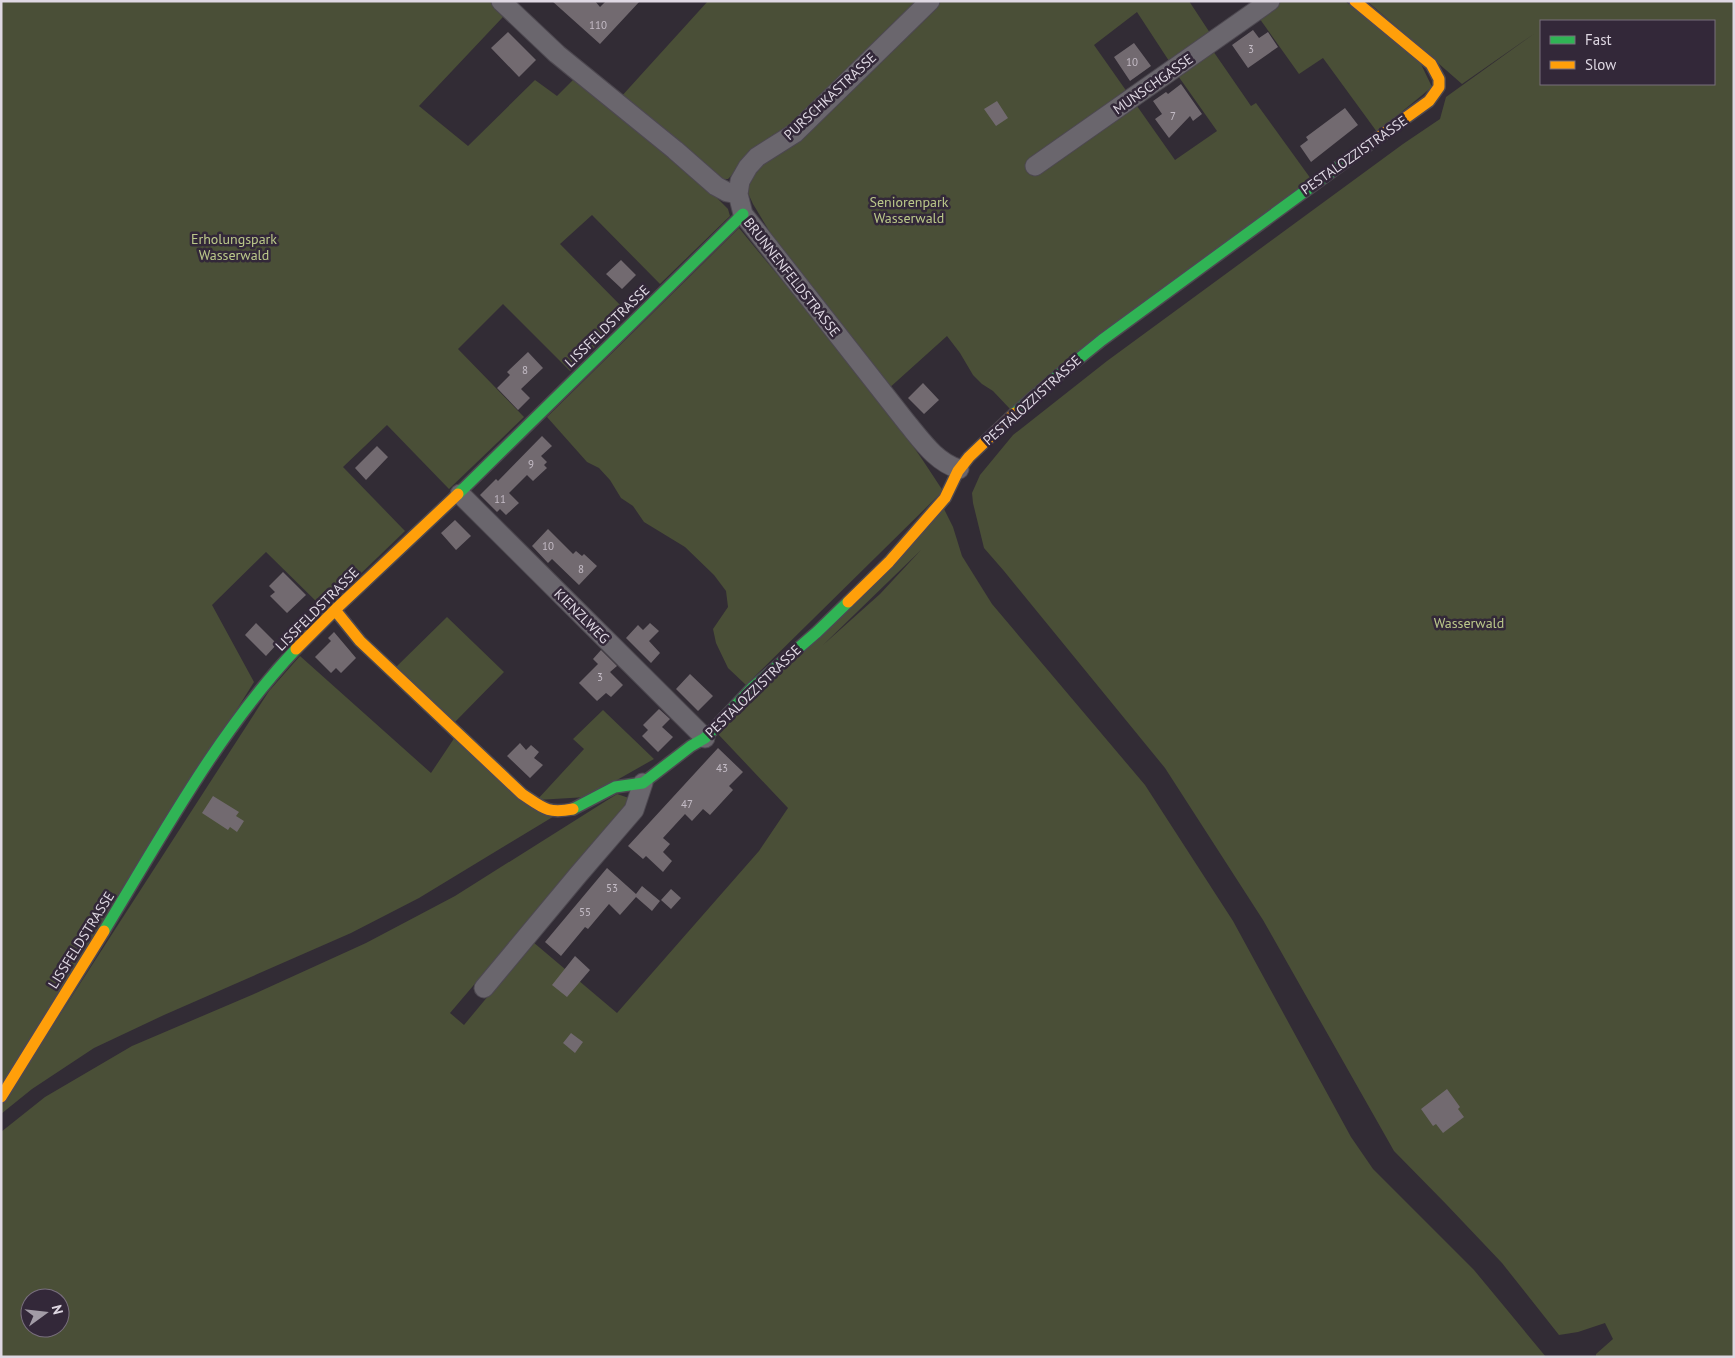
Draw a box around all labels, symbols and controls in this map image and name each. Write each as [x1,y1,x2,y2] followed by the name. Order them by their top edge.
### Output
[589,18,607,32] house number: 110
[1540,20,1715,85] legend
[1585,30,1612,49] text: Fast
[1248,42,1254,56] house number: 3
[780,48,880,144] street label: PURSCHKASTRASSE
[1110,50,1196,118] street label: MUNSCHGASSE
[1126,55,1138,69] house number: 10
[1585,55,1616,74] text: Slow
[1170,109,1176,123] house number: 7
[1297,111,1411,199] street label: PESTALOZZISTRASSE
[870,193,949,227] park label: Seniorenpark Wasserwald
[740,214,844,340] street label: BRUNNENFELDSTRASSE
[191,230,277,264] park label: Erholungspark Wasserwald
[561,281,653,371] street label: LISSFELDSTRASSE
[979,351,1085,449] street label: PESTALOZZISTRASSE
[522,363,528,377] house number: 8
[528,457,534,471] house number: 9
[494,492,506,506] house number: 11
[542,539,554,553] house number: 10
[578,562,584,576] house number: 8
[271,563,363,655] street label: LISSFELDSTRASSE
[551,585,613,647] street label: KIENZLWEG
[1434,614,1504,632] park label: Wasserwald
[701,641,805,741] street label: PESTALOZZISTRASSE
[597,670,603,684] house number: 3
[716,761,728,775] house number: 43
[681,797,693,811] house number: 47
[606,881,618,895] house number: 53
[44,888,118,992] street label: LISSFELDSTRASSE
[579,905,591,919] house number: 55
[20,1288,70,1338] north arrow
[48,1303,67,1316] text: N

